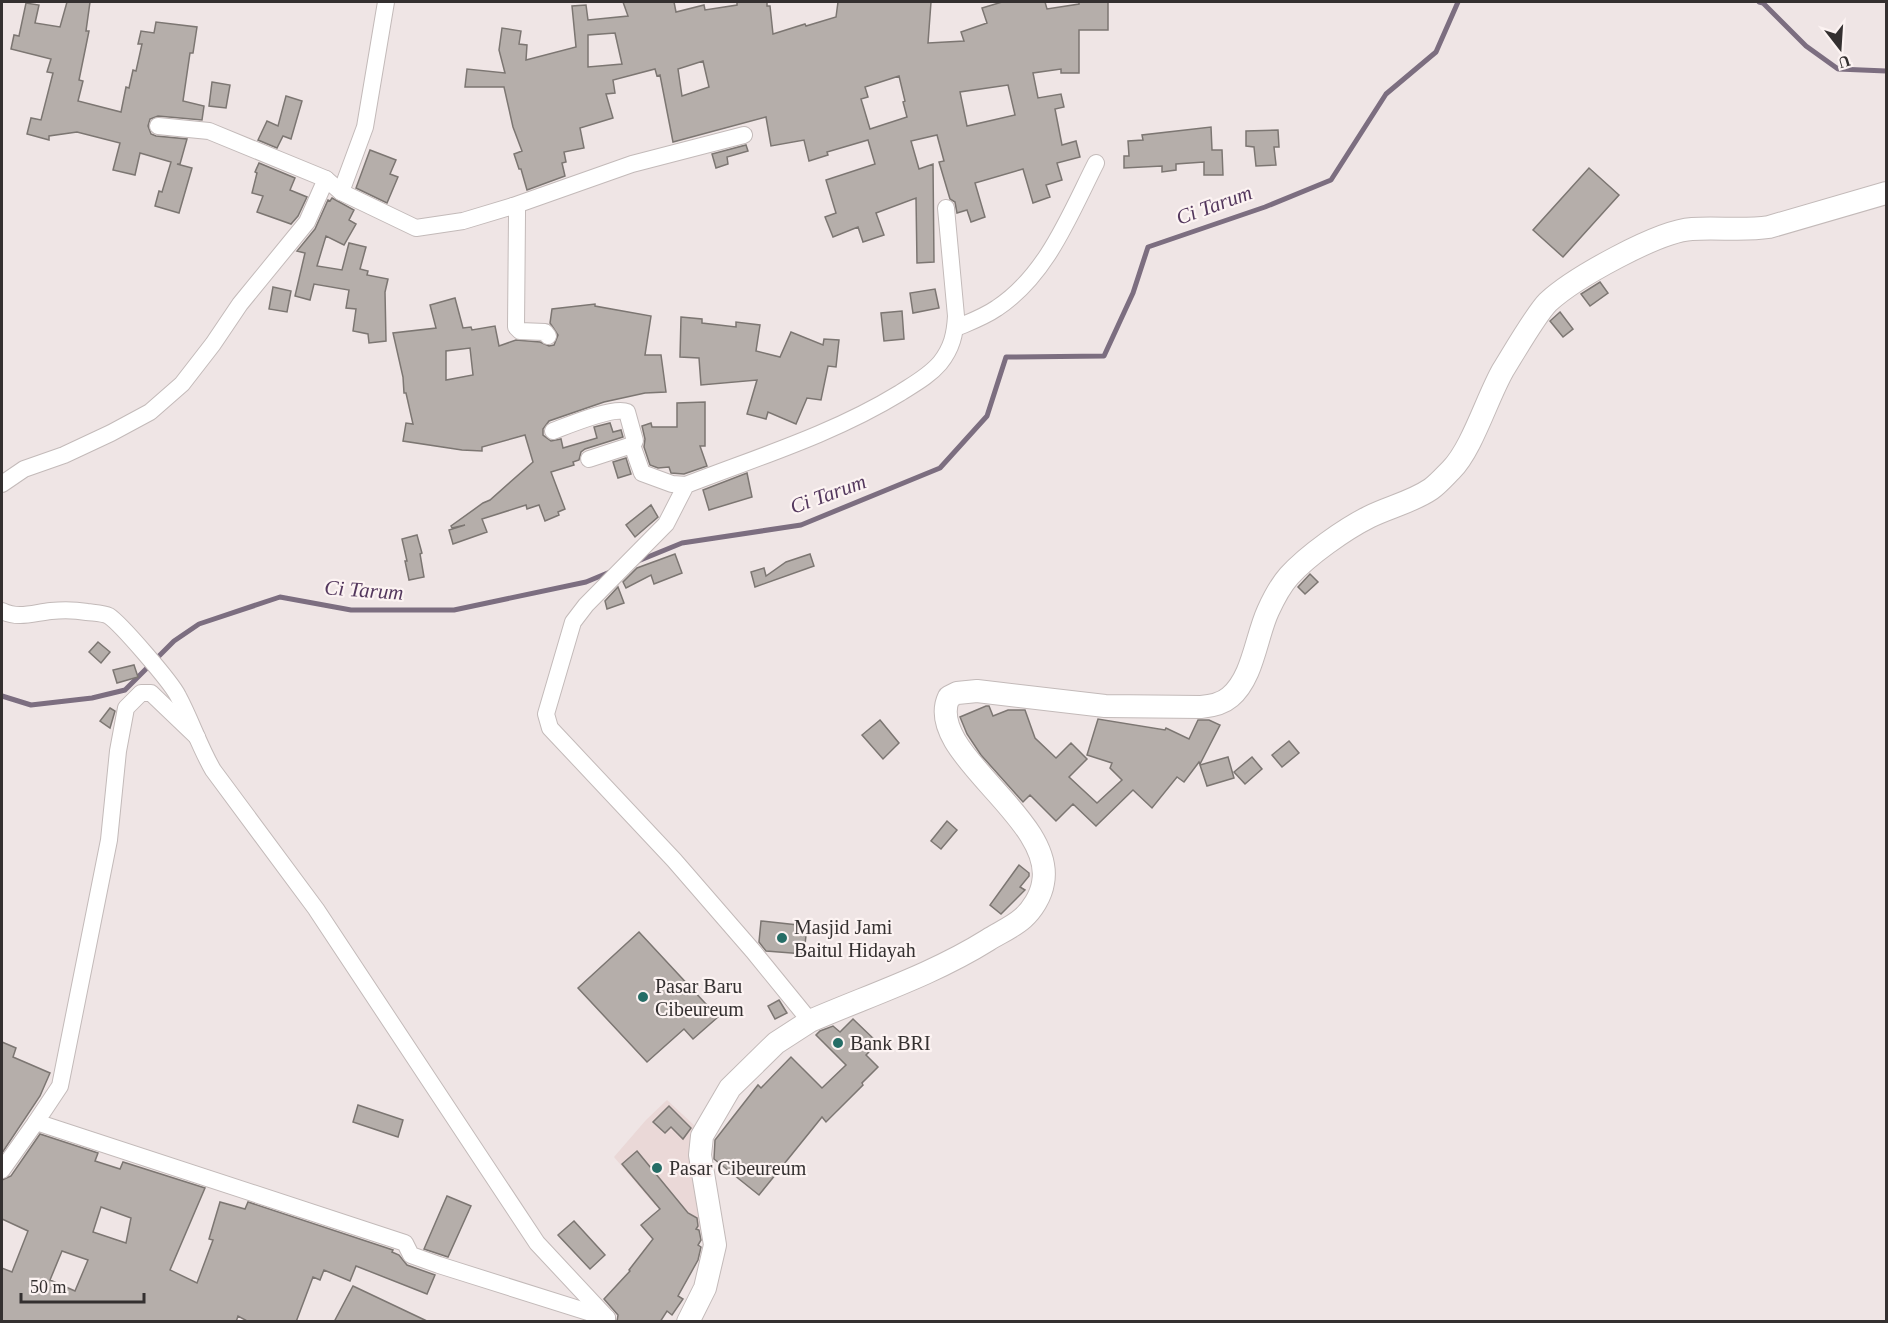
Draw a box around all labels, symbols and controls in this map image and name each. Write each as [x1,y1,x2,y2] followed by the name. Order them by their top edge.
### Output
[1810,18,1870,78] north arrow
[1836,52,1852,72] text: U
[1173,180,1255,230] water label: Ci Tarum
[787,469,869,519] water label: Ci Tarum
[324,575,404,605] water label: Ci Tarum
[794,916,916,962] place label: Masjid Jami Baitul Hidayah
[775,931,789,945] marker: Masjid Jami Baitul Hidayah
[655,975,744,1020] place label: Pasar Baru Cibeureum
[636,990,650,1004] marker: Pasar Baru Cibeureum
[850,1032,931,1054] place label: Bank BRI
[831,1036,845,1050] marker: Bank BRI
[669,1157,807,1179] place label: Pasar Cibeureum
[650,1161,664,1175] marker: Pasar Cibeureum
[21,1266,144,1304] scale bar
[30,1277,67,1297] text: 50 m

